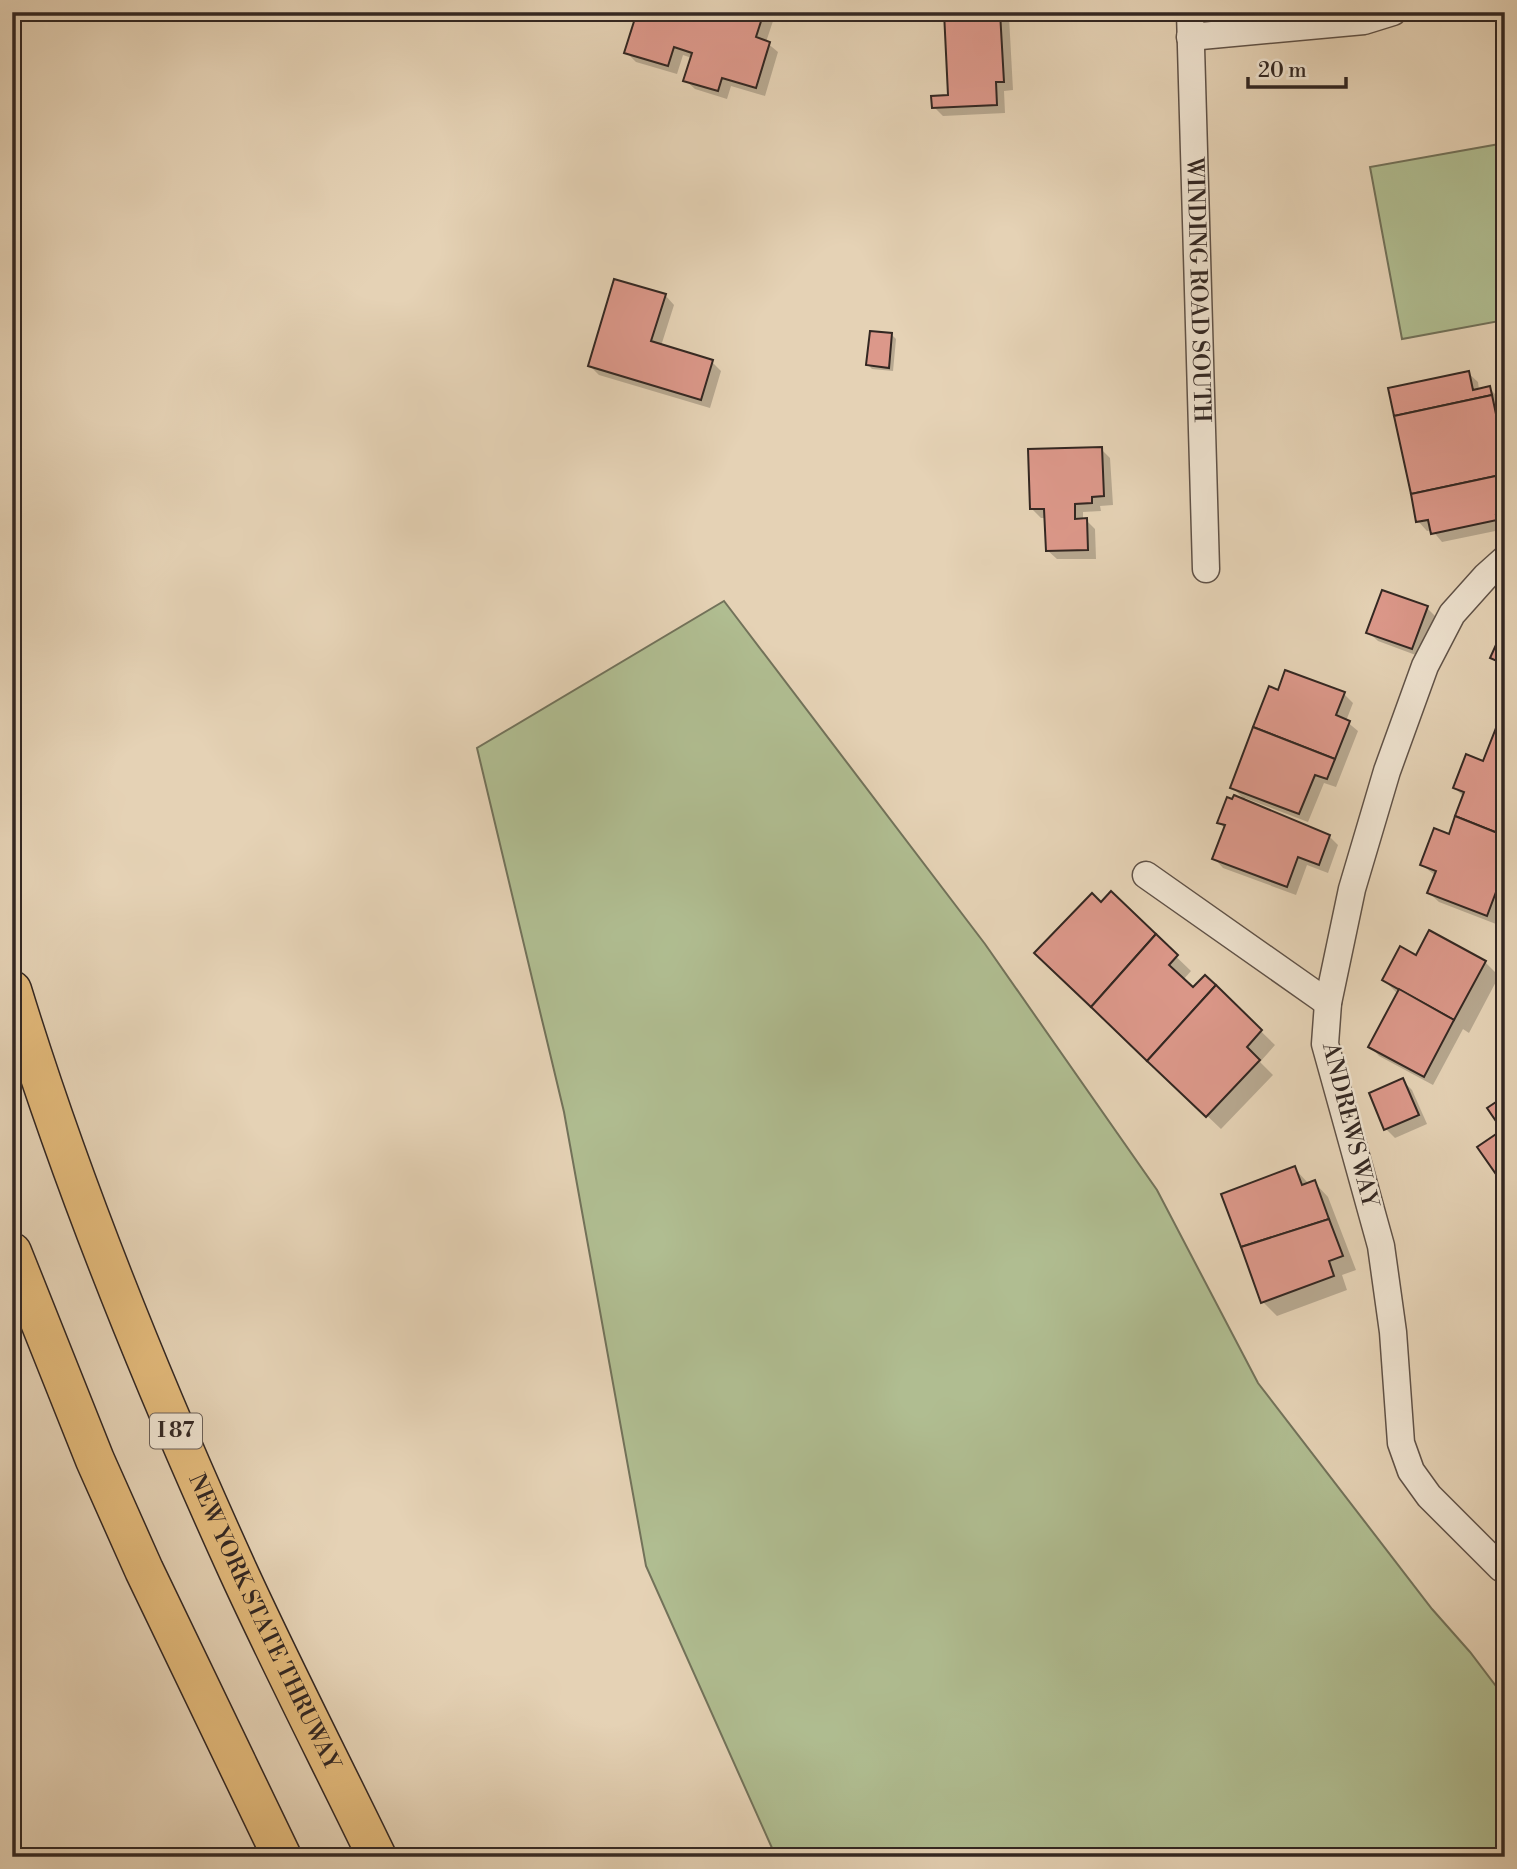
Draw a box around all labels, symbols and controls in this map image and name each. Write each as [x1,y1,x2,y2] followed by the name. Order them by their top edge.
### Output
[1248,46,1346,90] scale bar
[1258,58,1307,84] text: 20 m
[1180,156,1216,424] street label: WINDING ROAD SOUTH
[1316,1039,1384,1212] street label: ANDREWS WAY
[150,1414,202,1448] road number: I 87
[182,1470,347,1776] street label: NEW YORK STATE THRUWAY

